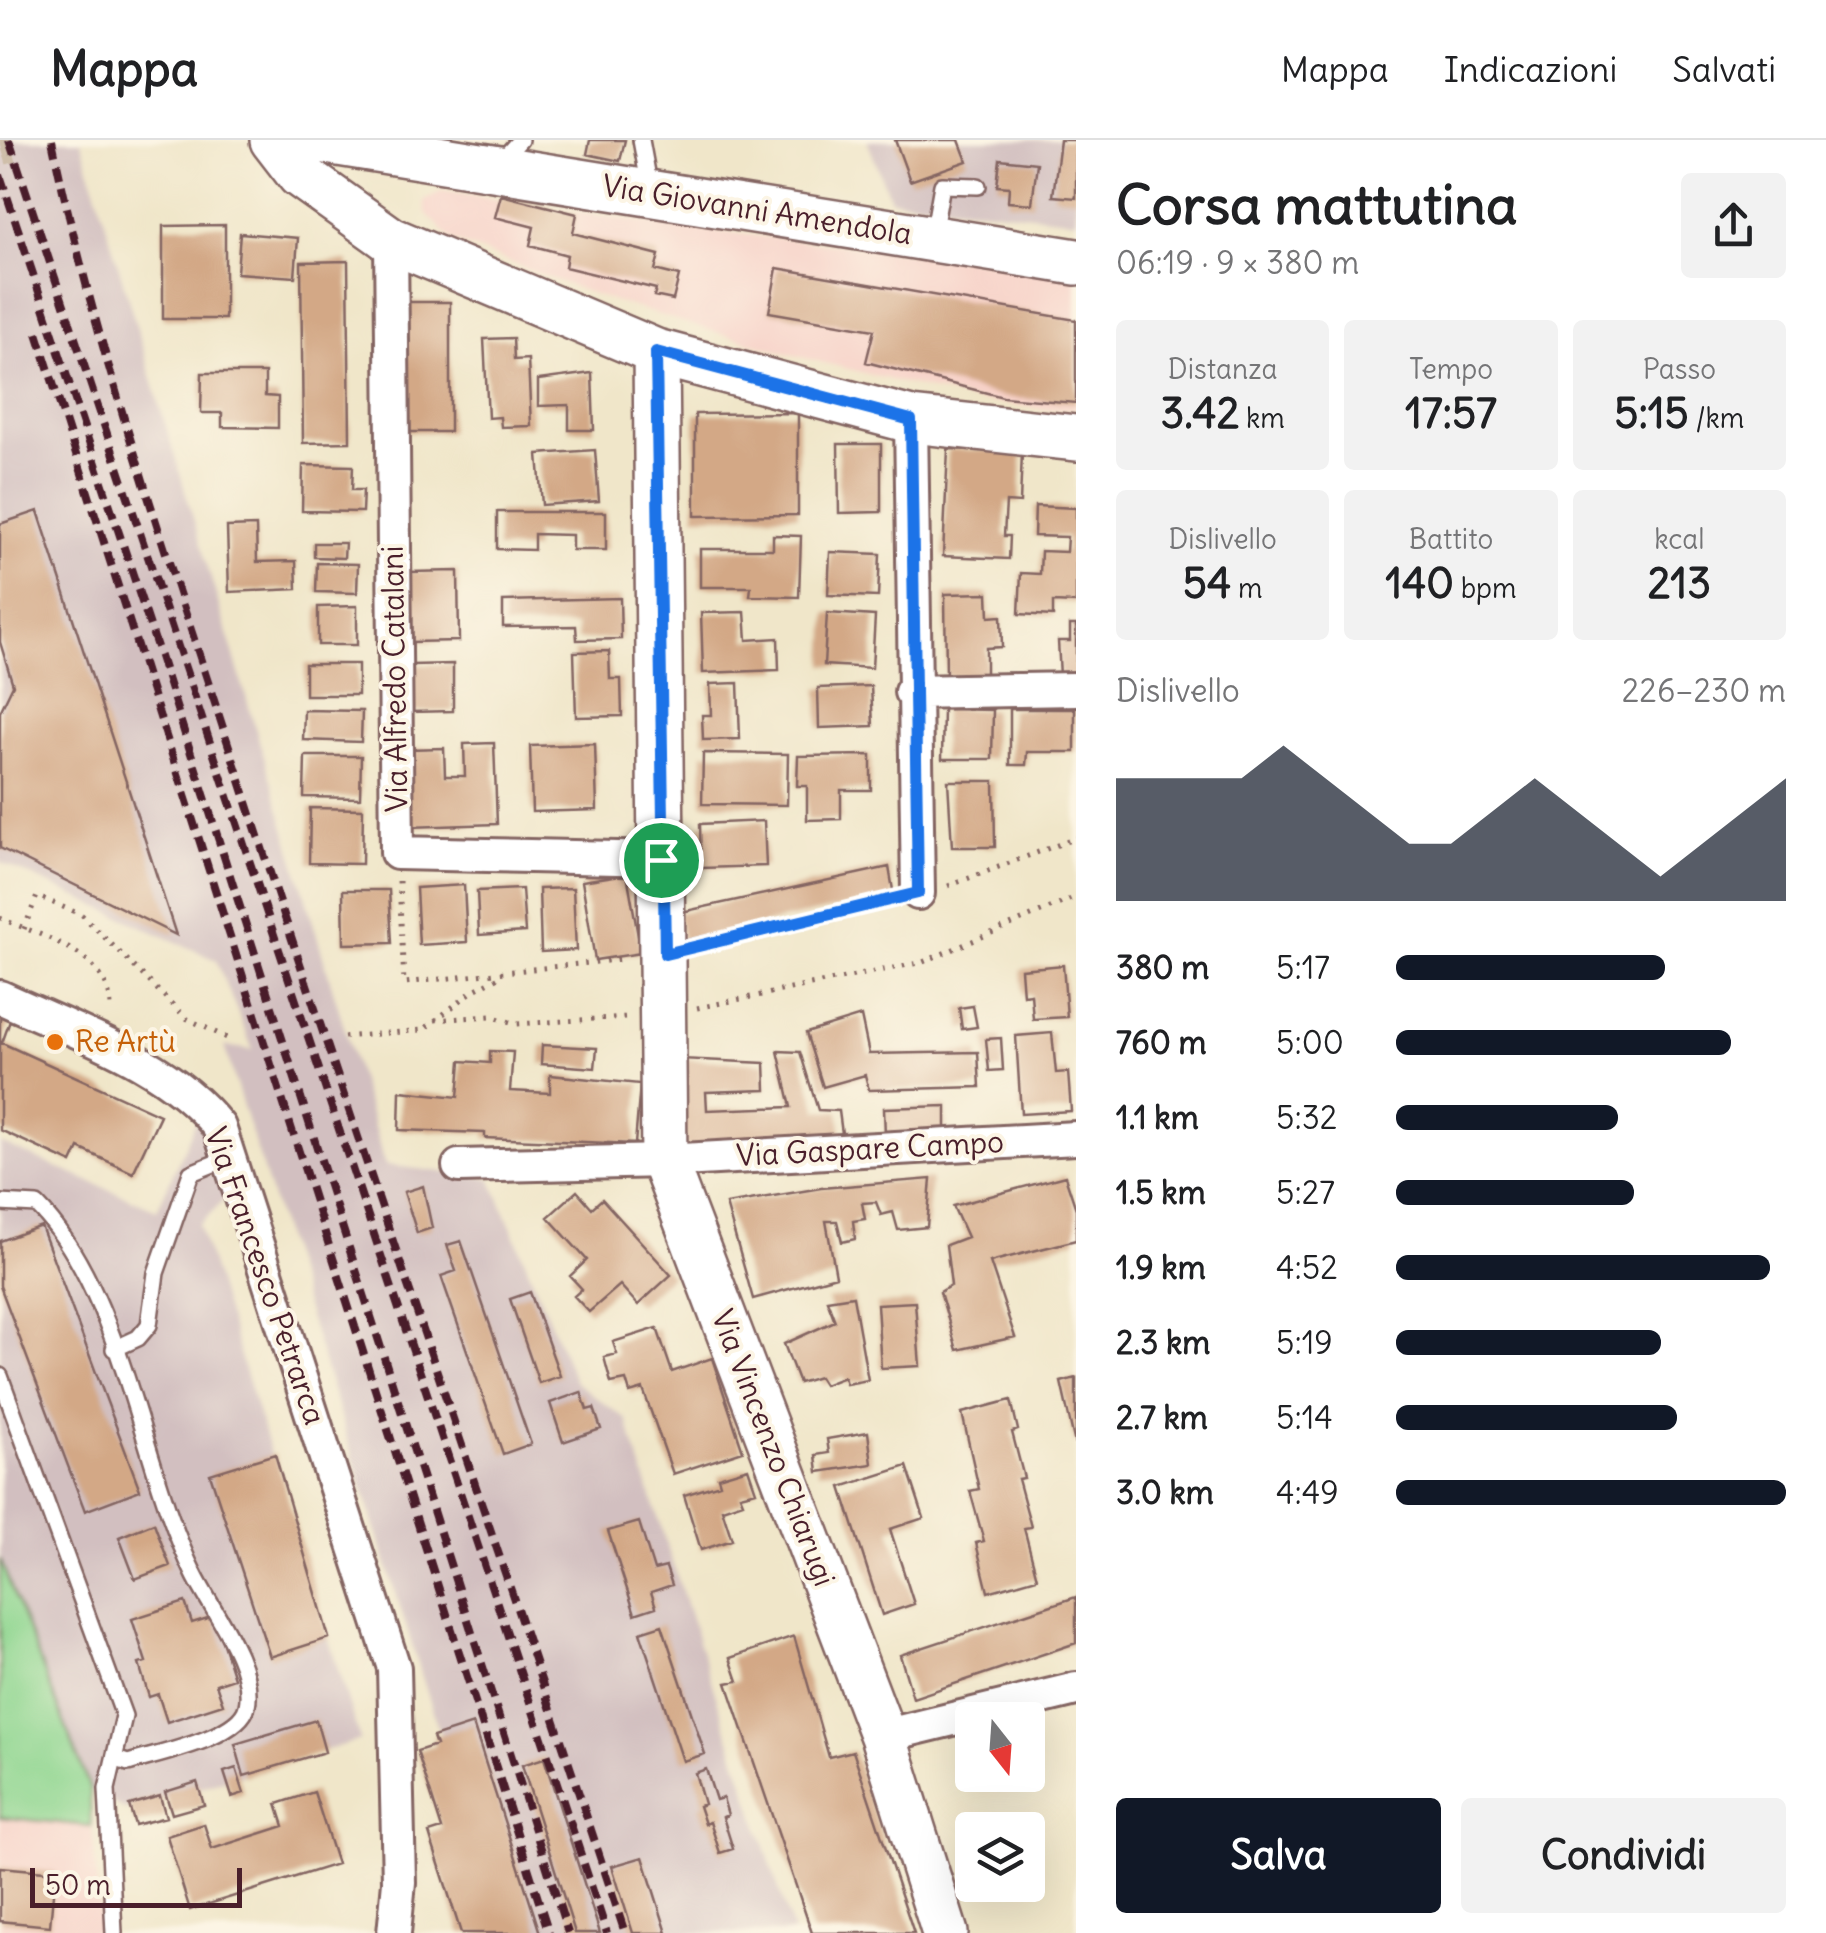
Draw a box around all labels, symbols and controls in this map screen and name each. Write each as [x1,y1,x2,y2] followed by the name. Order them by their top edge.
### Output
[50,39,198,99] text: Mappa
[1281,47,1389,91] text: Mappa
[1444,47,1617,91] text: Indicazioni
[1672,47,1776,91] text: Salvati
[600,166,914,252] street label: Via Giovanni Amendola
[1116,170,1517,239] text: Corsa mattutina
[1681,173,1786,278] button: share
[1116,242,1359,283] text: 06:19 · 9 × 380 m
[1168,351,1278,387] text: Distanza
[1409,351,1493,387] text: Tempo
[1643,351,1716,387] text: Passo
[1160,387,1239,439] text: 3.42
[1405,387,1497,439] text: 17:57
[1614,387,1689,439] text: 5:15
[1239,400,1285,436] text: km
[1689,400,1744,436] text: /km
[1168,521,1277,557] text: Dislivello
[1409,521,1493,557] text: Battito
[1654,521,1705,557] text: kcal
[373,545,415,813] street label: Via Alfredo Catalani
[1183,557,1231,609] text: 54
[1385,557,1454,609] text: 140
[1648,557,1711,609] text: 213
[1231,570,1263,606] text: m
[1454,570,1517,606] text: bpm
[1116,670,1240,711] text: Dislivello
[1622,670,1786,711] text: 226–230 m
[619,818,704,903] pin
[634,833,689,888] icon: arrive
[1116,947,1209,988] text: 380 m
[1276,947,1330,988] text: 5:17
[75,1022,176,1060] place label: Re Artù
[1116,1022,1206,1063] text: 760 m
[1276,1022,1344,1063] text: 5:00
[44,1031,66,1053] marker: Re Artù
[1116,1097,1199,1138] text: 1.1 km
[1276,1097,1337,1138] text: 5:32
[197,1122,335,1429] street label: Via Francesco Petrarca
[735,1122,1005,1174] street label: Via Gaspare Campo
[1116,1172,1206,1213] text: 1.5 km
[1276,1172,1335,1213] text: 5:27
[1116,1247,1206,1288] text: 1.9 km
[1276,1247,1338,1288] text: 4:52
[704,1304,844,1591] street label: Via Vincenzo Chiarugi
[1116,1322,1210,1363] text: 2.3 km
[1276,1322,1333,1363] text: 5:19
[1116,1397,1208,1438] text: 2.7 km
[1276,1397,1333,1438] text: 5:14
[1116,1472,1214,1513] text: 3.0 km
[1276,1472,1339,1513] text: 4:49
[955,1702,1045,1792] north arrow
[955,1702,1045,1902] map controls
[1116,1798,1441,1913] button: Salva
[1461,1798,1786,1913] button: Condividi
[955,1812,1045,1902] button: layers
[30,1863,242,1908] scale bar
[45,1867,111,1903] text: 50 m

